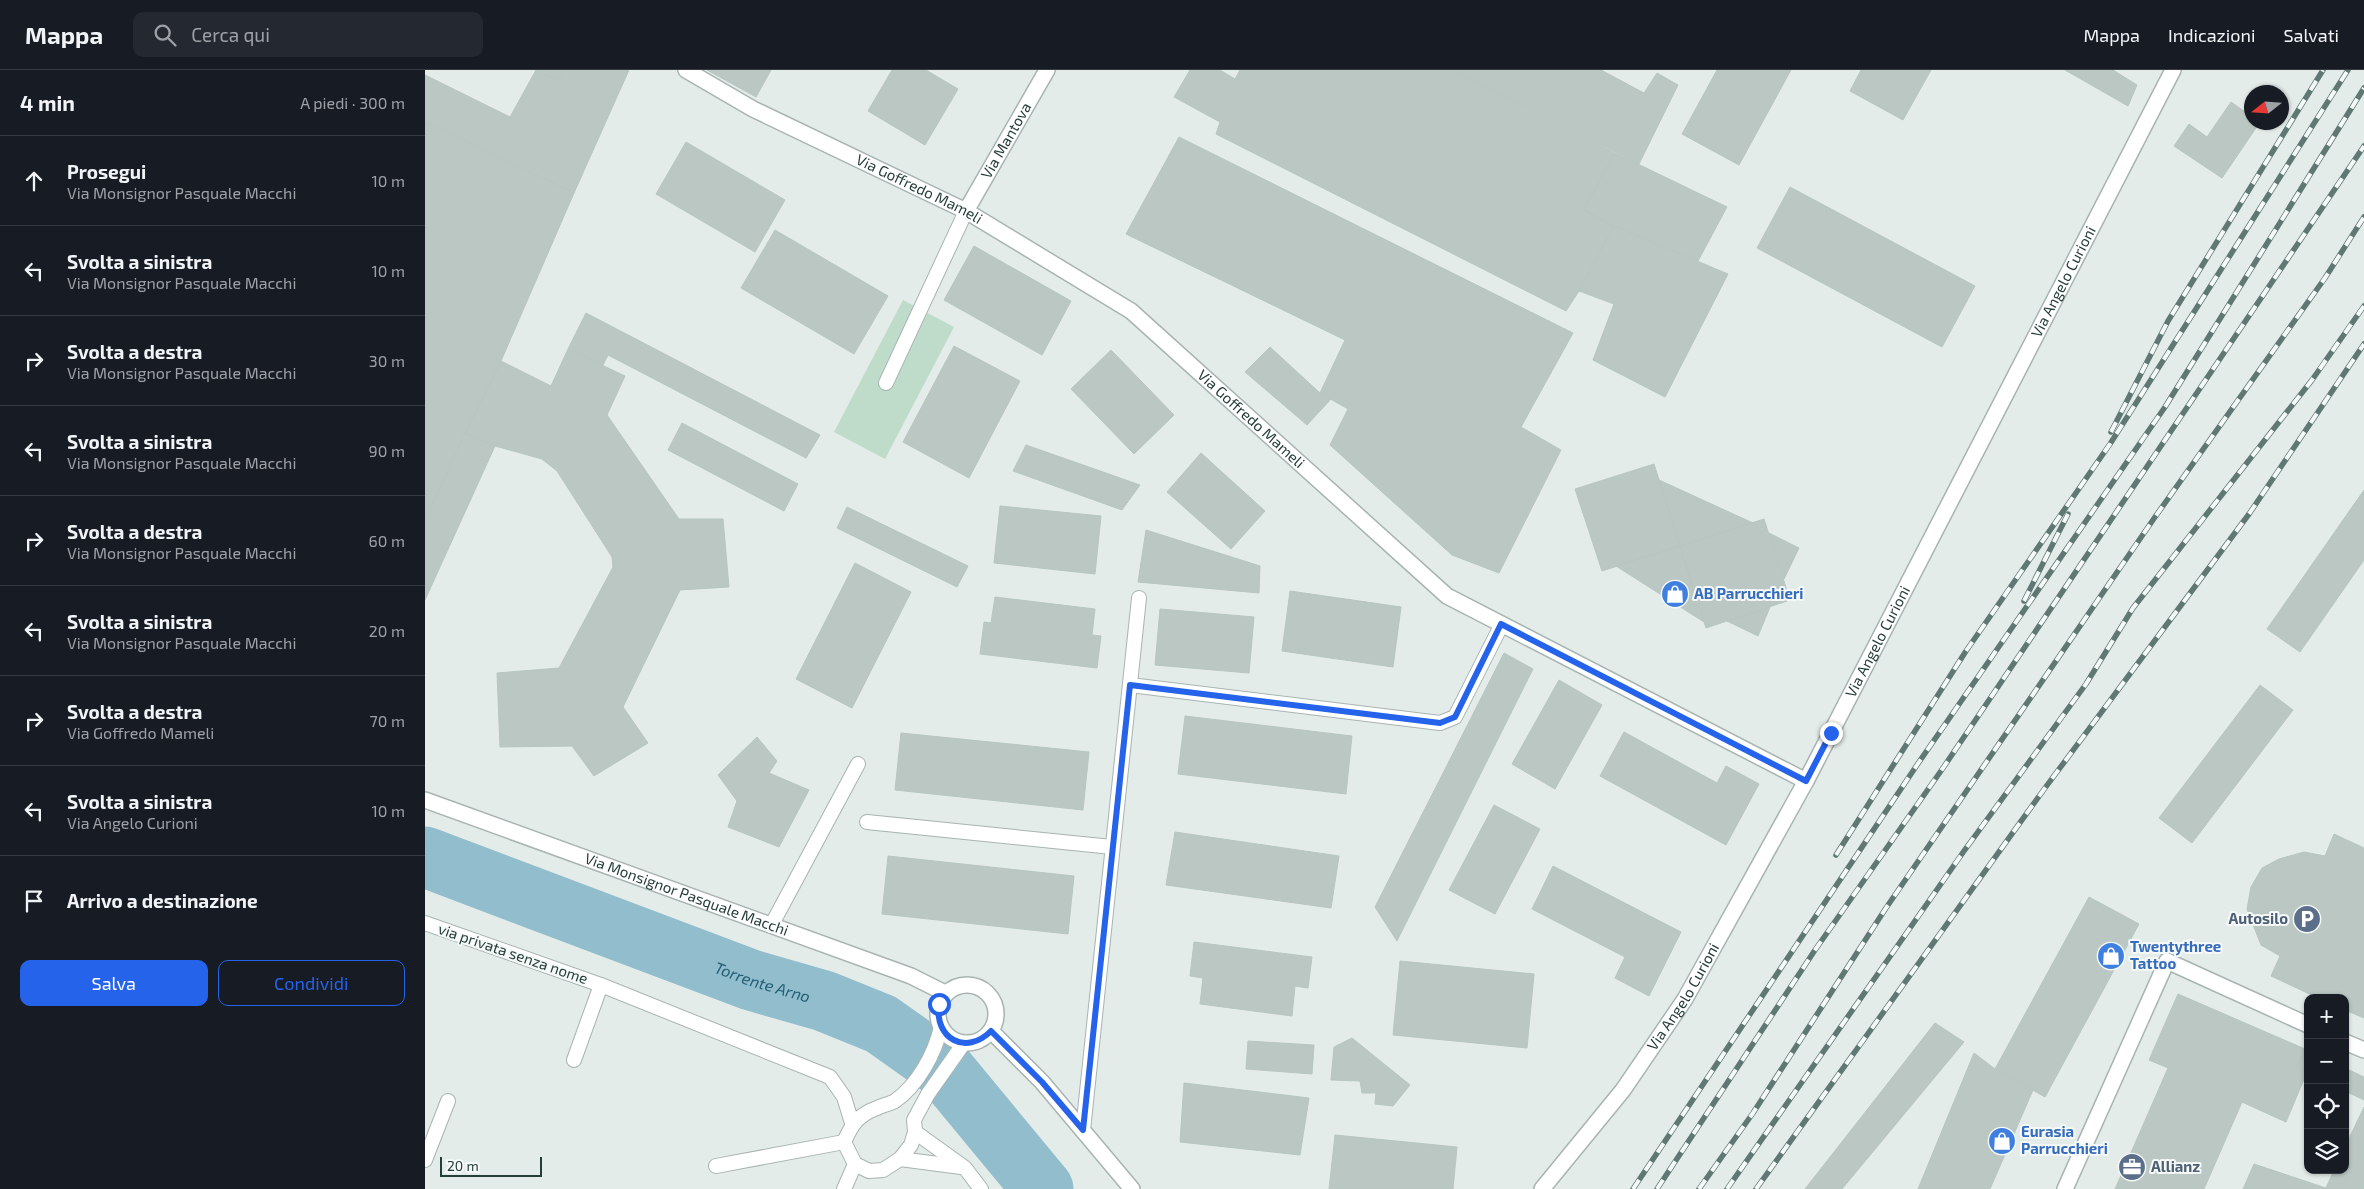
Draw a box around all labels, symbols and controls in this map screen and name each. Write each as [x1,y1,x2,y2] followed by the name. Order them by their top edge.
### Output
[133,12,483,57] search box
[25,20,103,49] text: Mappa
[151,21,179,49] icon: search
[191,23,270,46] text: Cerca qui
[2084,24,2140,46] text: Mappa
[2168,24,2255,46] text: Indicazioni
[2283,24,2339,46] text: Salvati
[2244,85,2289,130] north arrow
[20,90,75,115] text: 4 min
[300,93,405,112] text: A piedi · 300 m
[977,99,1034,182] street label: Via Mantova
[854,150,986,227] street label: Via Goffredo Mameli
[67,160,146,183] text: Prosegui
[20,167,48,195] icon: ahead
[371,171,405,190] text: 10 m
[67,183,296,202] text: Via Monsignor Pasquale Macchi
[2027,223,2099,340] street label: Via Angelo Curioni
[67,250,212,273] text: Svolta a sinistra
[20,257,48,285] icon: left
[371,261,405,280] text: 10 m
[67,273,296,292] text: Via Monsignor Pasquale Macchi
[67,340,202,363] text: Svolta a destra
[20,347,48,375] icon: right
[369,351,405,370] text: 30 m
[67,363,296,382] text: Via Monsignor Pasquale Macchi
[1194,365,1309,471] street label: Via Goffredo Mameli
[67,430,212,453] text: Svolta a sinistra
[20,437,48,465] icon: left
[369,441,405,460] text: 90 m
[67,453,296,472] text: Via Monsignor Pasquale Macchi
[67,520,202,543] text: Svolta a destra
[20,527,48,555] icon: right
[369,531,405,550] text: 60 m
[67,543,296,562] text: Via Monsignor Pasquale Macchi
[1660,579,1690,609] shop icon: AB Parrucchieri
[1841,583,1913,700] street label: Via Angelo Curioni
[1694,584,1803,602] place label: AB Parrucchieri
[67,610,212,633] text: Svolta a sinistra
[20,617,48,645] icon: left
[369,621,405,640] text: 20 m
[67,633,296,652] text: Via Monsignor Pasquale Macchi
[67,700,202,723] text: Svolta a destra
[20,707,48,735] icon: right
[370,711,405,730] text: 70 m
[1820,722,1843,745] route end
[67,723,214,742] text: Via Goffredo Mameli
[67,790,212,813] text: Svolta a sinistra
[20,797,48,825] icon: left
[371,801,405,820] text: 10 m
[67,813,198,832] text: Via Angelo Curioni
[582,849,791,939] street label: Via Monsignor Pasquale Macchi
[20,887,48,915] icon: arrive
[67,889,258,912] text: Arrivo a destinazione
[2292,904,2322,934] parking icon: Autosilo
[2228,909,2288,927] place label: Autosilo
[436,919,591,987] street label: via privata senza nome
[2130,937,2221,972] place label: Twentythree Tattoo
[1643,940,1722,1053] street label: Via Angelo Curioni
[2096,941,2126,971] shop icon: Twentythree Tattoo
[712,957,813,1006] water label: Torrente Arno
[20,960,208,1006] button: Salva
[218,960,405,1006] button: Condividi
[928,993,951,1016] route start
[2304,994,2349,1174] map controls
[2304,994,2349,1039] button: +
[2304,1039,2349,1084] button: −
[2304,1084,2349,1129] button: locate
[2021,1122,2108,1157] place label: Eurasia Parrucchieri
[1987,1126,2017,1156] shop icon: Eurasia Parrucchieri
[2304,1129,2349,1174] button: layers
[2117,1152,2147,1182] office icon: Allianz
[440,1154,543,1177] scale bar
[447,1157,479,1174] text: 20 m
[2151,1157,2200,1175] place label: Allianz

